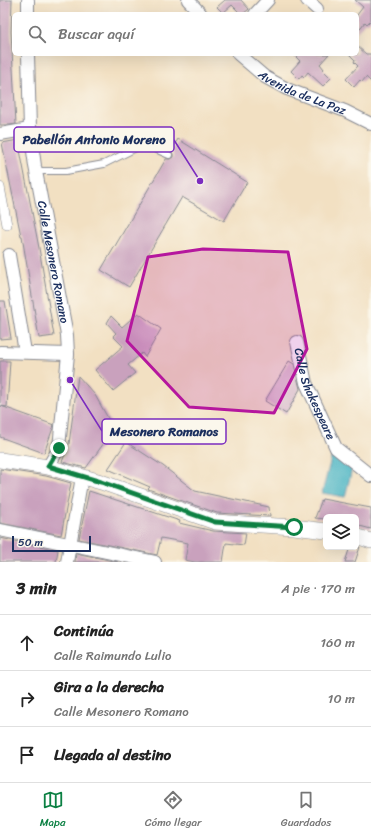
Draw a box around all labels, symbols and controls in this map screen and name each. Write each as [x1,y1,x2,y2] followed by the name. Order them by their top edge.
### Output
[12,12,359,56] search box
[58,21,135,47] text: Buscar aquí
[26,23,48,45] icon: search
[252,64,350,122] street label: Avenida de La Paz
[14,127,174,152] callout: Pabellón Antonio Moreno
[22,128,166,151] text: Pabellón Antonio Moreno
[31,199,76,325] street label: Calle Mesonero Romano
[288,346,342,444] street label: Calle Shakespeare
[102,419,226,444] callout: Mesonero Romanos
[109,420,219,443] text: Mesonero Romanos
[50,439,68,457] route end
[323,514,359,550] map controls
[323,514,359,550] button: layers
[285,518,303,536] route start
[18,533,43,552] text: 50 m
[12,534,91,553] scale bar
[16,573,57,603] text: 3 min
[281,577,355,600] text: A pie · 170 m
[54,618,113,644] text: Continúa
[320,631,355,654] text: 160 m
[16,632,38,654] icon: ahead
[54,644,171,667] text: Calle Raimundo Lulio
[54,674,164,700] text: Gira a la derecha
[328,687,355,710] text: 10 m
[16,688,38,710] icon: right
[54,700,189,723] text: Calle Mesonero Romano
[54,742,171,768] text: Llegada al destino
[16,744,38,766] icon: arrive
[40,789,65,832] tab: Mapa
[145,789,202,832] tab: Cómo llegar
[281,789,331,832] tab: Guardados

